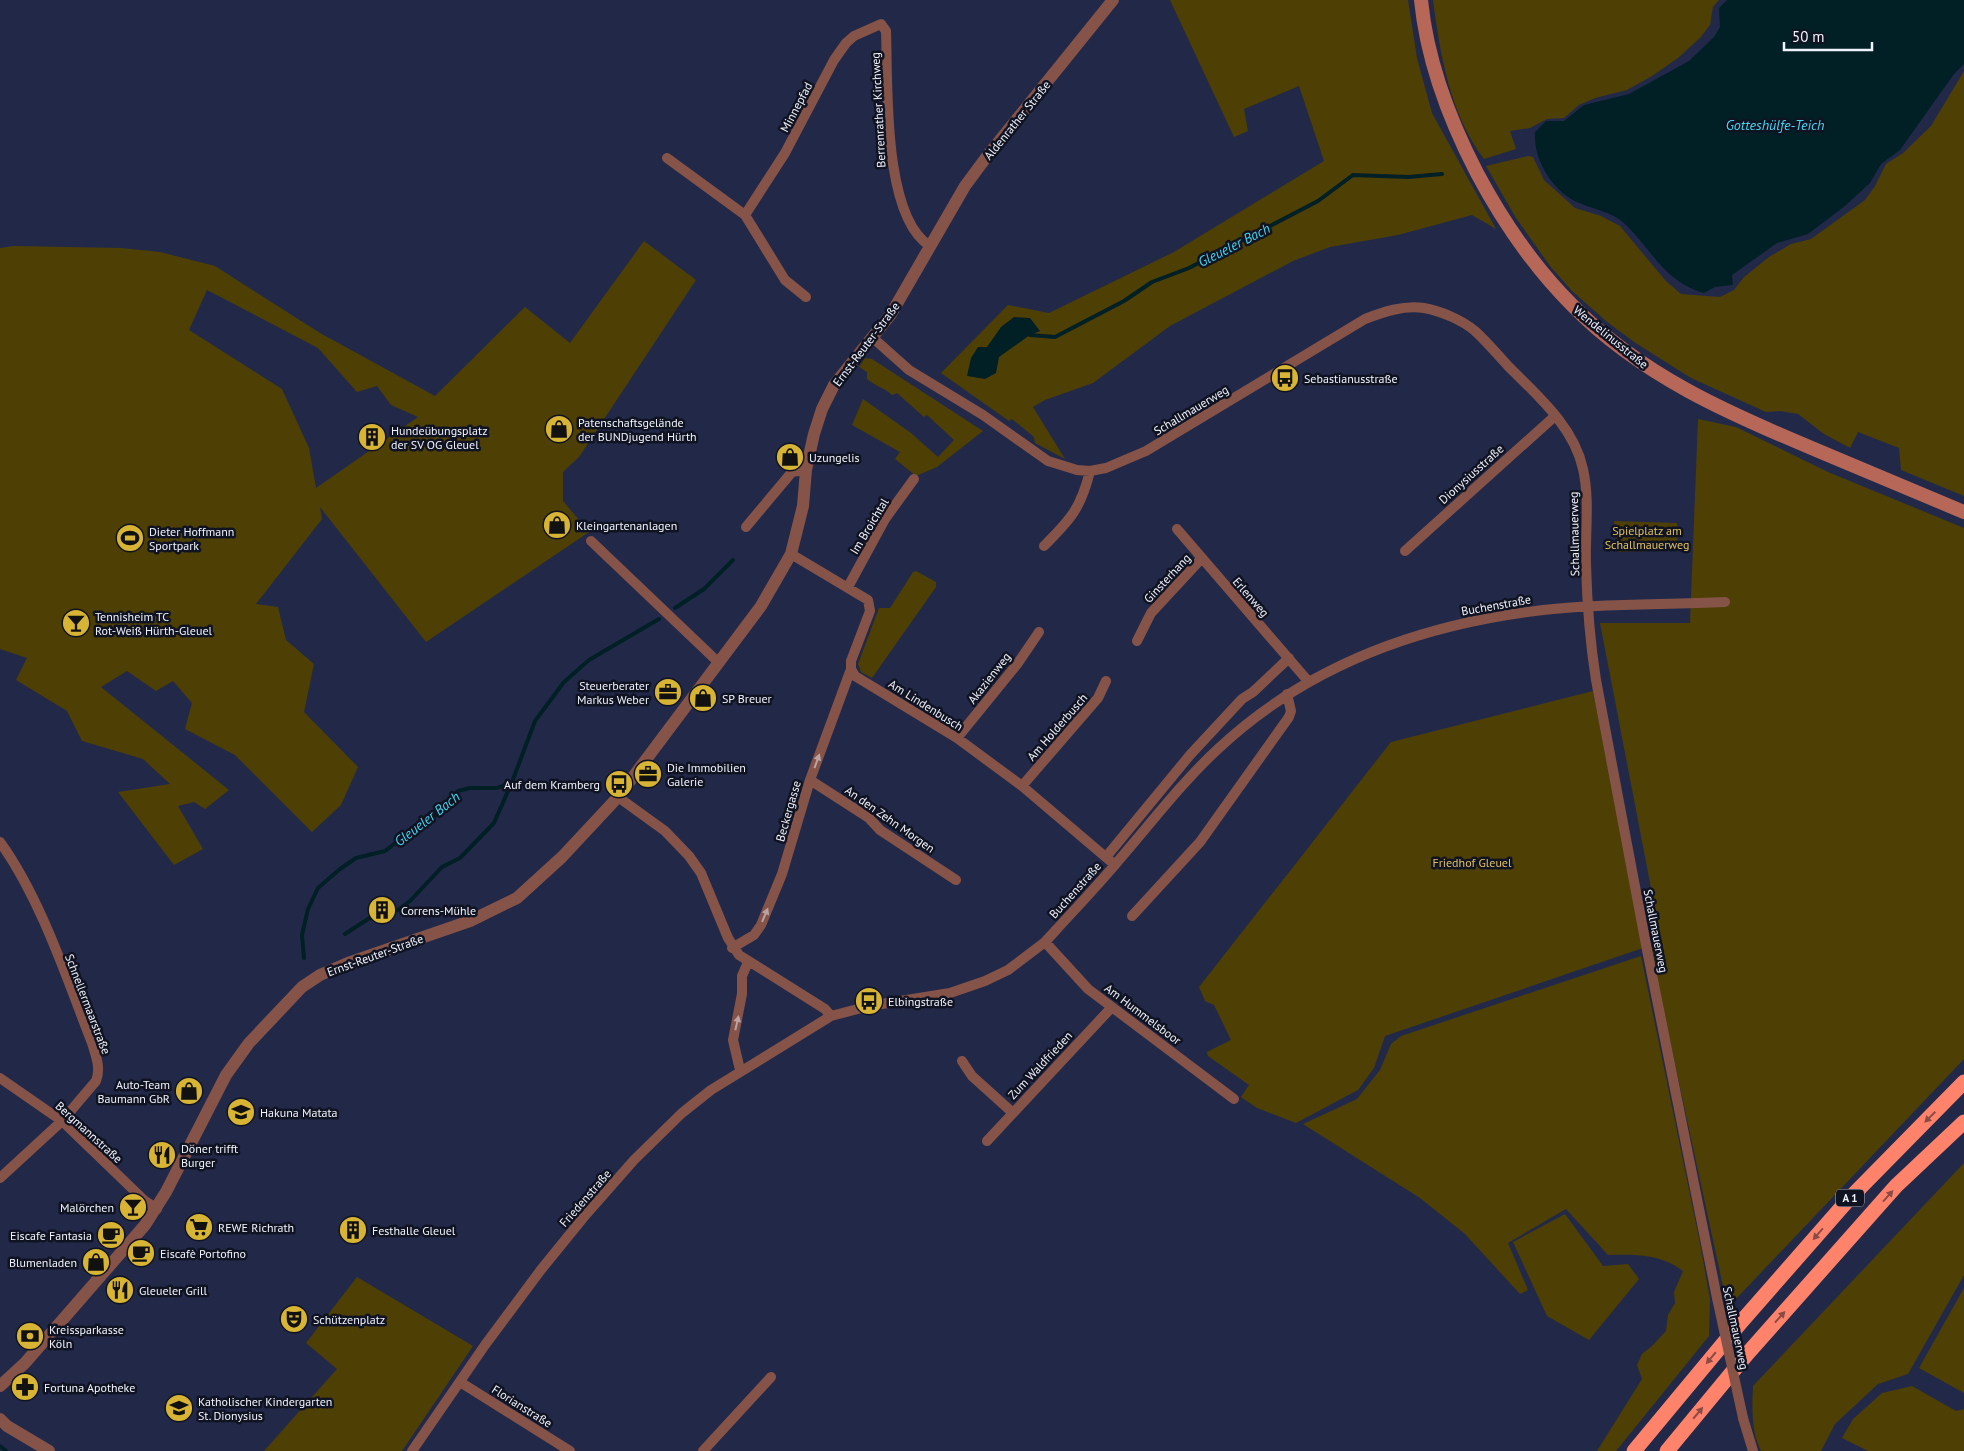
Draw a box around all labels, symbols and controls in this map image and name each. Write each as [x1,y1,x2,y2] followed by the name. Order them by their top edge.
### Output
[1784,20,1872,52] scale bar
[1792,27,1825,46] text: 50 m
[867,52,889,168] street label: Berrenrather Kirchweg
[981,77,1053,163] street label: Aldenrather Straße
[777,79,815,135] street label: Minnepfad
[1726,116,1824,134] water label: Gotteshülfe-Teich
[1195,219,1273,271] water label: Gleueler Bach
[830,299,902,389] street label: Ernst-Reuter-Straße
[1571,302,1651,372] street label: Wendelinusstraße
[1270,363,1300,393] bus stop icon: Sebastianusstraße
[1304,371,1398,386] place label: Sebastianusstraße
[1151,382,1231,438] street label: Schallmauerweg
[544,414,574,444] shop icon: Patenschaftsgelände der BUNDjugend Hürth
[578,415,697,444] place label: Patenschaftsgelände der BUNDjugend Hürth
[357,422,387,452] building icon: Hundeübungsplatz der SV OG Gleuel
[391,423,488,452] place label: Hundeübungsplatz der SV OG Gleuel
[1436,441,1506,507] street label: Dionysiusstraße
[775,442,805,472] shop icon: Uzungelis
[809,450,860,465] place label: Uzungelis
[1566,492,1582,576] street label: Schallmauerweg
[846,495,892,557] street label: Im Broichtal
[542,510,572,540] shop icon: Kleingartenanlagen
[576,518,677,533] place label: Kleingartenanlagen
[115,523,145,553] sports icon: Dieter Hoffmann Sportpark
[1605,523,1689,552] park label: Spielplatz am Schallmauerweg
[149,524,234,553] place label: Dieter Hoffmann Sportpark
[1140,550,1194,606] street label: Ginsterhang
[1230,574,1272,620] street label: Erlenweg
[1460,591,1532,619] street label: Buchenstraße
[61,608,91,638] bar icon: Tennisheim TC Rot-Weiß Hürth-Gleuel
[95,609,212,638] place label: Tennisheim TC Rot-Weiß Hürth-Gleuel
[964,649,1014,707] street label: Akazienweg
[886,676,966,734] street label: Am Lindenbusch
[653,677,683,707] office icon: Steuerberater Markus Weber
[577,678,649,707] place label: Steuerberater Markus Weber
[688,683,718,713] shop icon: SP Breuer
[1024,690,1090,764] street label: Am Holderbusch
[722,691,772,706] place label: SP Breuer
[813,753,821,768] one-way arrow
[633,759,663,789] office icon: Die Immobilien Galerie
[667,760,746,789] place label: Die Immobilien Galerie
[604,769,634,799] bus stop icon: Auf dem Kramberg
[504,777,600,792] place label: Auf dem Kramberg
[772,779,804,843] street label: Beckergasse
[842,782,938,856] street label: An den Zehn Morgen
[391,788,463,850] water label: Gleueler Bach
[1433,855,1512,870] park label: Friedhof Gleuel
[1046,859,1104,921] street label: Buchenstraße
[1641,888,1671,974] street label: Schallmauerweg
[367,895,397,925] building icon: Correns-Mühle
[401,903,476,918] place label: Correns-Mühle
[762,908,770,922] one-way arrow
[325,931,425,979] street label: Ernst-Reuter-Straße
[62,952,114,1056] street label: Schnellermaarstraße
[1102,980,1184,1048] street label: Am Hummelsboor
[854,986,884,1016] bus stop icon: Elbingstraße
[888,994,953,1009] place label: Elbingstraße
[733,1015,741,1030] one-way arrow
[1005,1028,1075,1102] street label: Zum Waldfrieden
[174,1076,204,1106] shop icon: Auto-Team Baumann GbR
[98,1077,170,1106] place label: Auto-Team Baumann GbR
[226,1097,256,1127] school or university icon: Hakuna Matata
[52,1098,126,1166] street label: Bergmannstraße
[260,1105,337,1120] place label: Hakuna Matata
[1924,1111,1936,1123] one-way arrow
[147,1140,177,1170] restaurant icon: Döner trifft Burger
[181,1141,238,1170] place label: Döner trifft Burger
[556,1166,614,1230] street label: Friedenstraße
[1836,1190,1864,1206] road number: A 1
[1882,1190,1894,1202] one-way arrow
[118,1192,148,1222] bar icon: Malörchen
[60,1200,114,1215] place label: Malörchen
[184,1212,214,1242] supermarket icon: REWE Richrath
[338,1215,368,1245] building icon: Festhalle Gleuel
[96,1220,126,1250] cafe icon: Eiscafe Fantasia
[218,1220,294,1235] place label: REWE Richrath
[372,1223,456,1238] place label: Festhalle Gleuel
[10,1228,92,1243] place label: Eiscafe Fantasia
[1812,1228,1823,1241] one-way arrow
[126,1238,156,1268] cafe icon: Eiscafè Portofino
[160,1246,246,1261] place label: Eiscafè Portofino
[81,1247,111,1277] shop icon: Blumenladen
[9,1255,77,1270] place label: Blumenladen
[105,1275,135,1305] restaurant icon: Gleueler Grill
[139,1283,208,1298] place label: Gleueler Grill
[1720,1285,1752,1371] street label: Schallmauerweg
[279,1304,309,1334] theatre icon: Schützenplatz
[1774,1311,1786,1323] one-way arrow
[313,1312,385,1327] place label: Schützenplatz
[15,1321,45,1351] bank icon: Kreissparkasse Köln
[49,1322,124,1351] place label: Kreissparkasse Köln
[1706,1351,1717,1364] one-way arrow
[10,1372,40,1402] pharmacy icon: Fortuna Apotheke
[44,1380,135,1395] place label: Fortuna Apotheke
[489,1382,555,1430] street label: Florianstraße
[164,1393,194,1423] school or university icon: Katholischer Kindergarten St. Dionysius
[198,1394,332,1423] place label: Katholischer Kindergarten St. Dionysius
[1693,1407,1704,1420] one-way arrow

